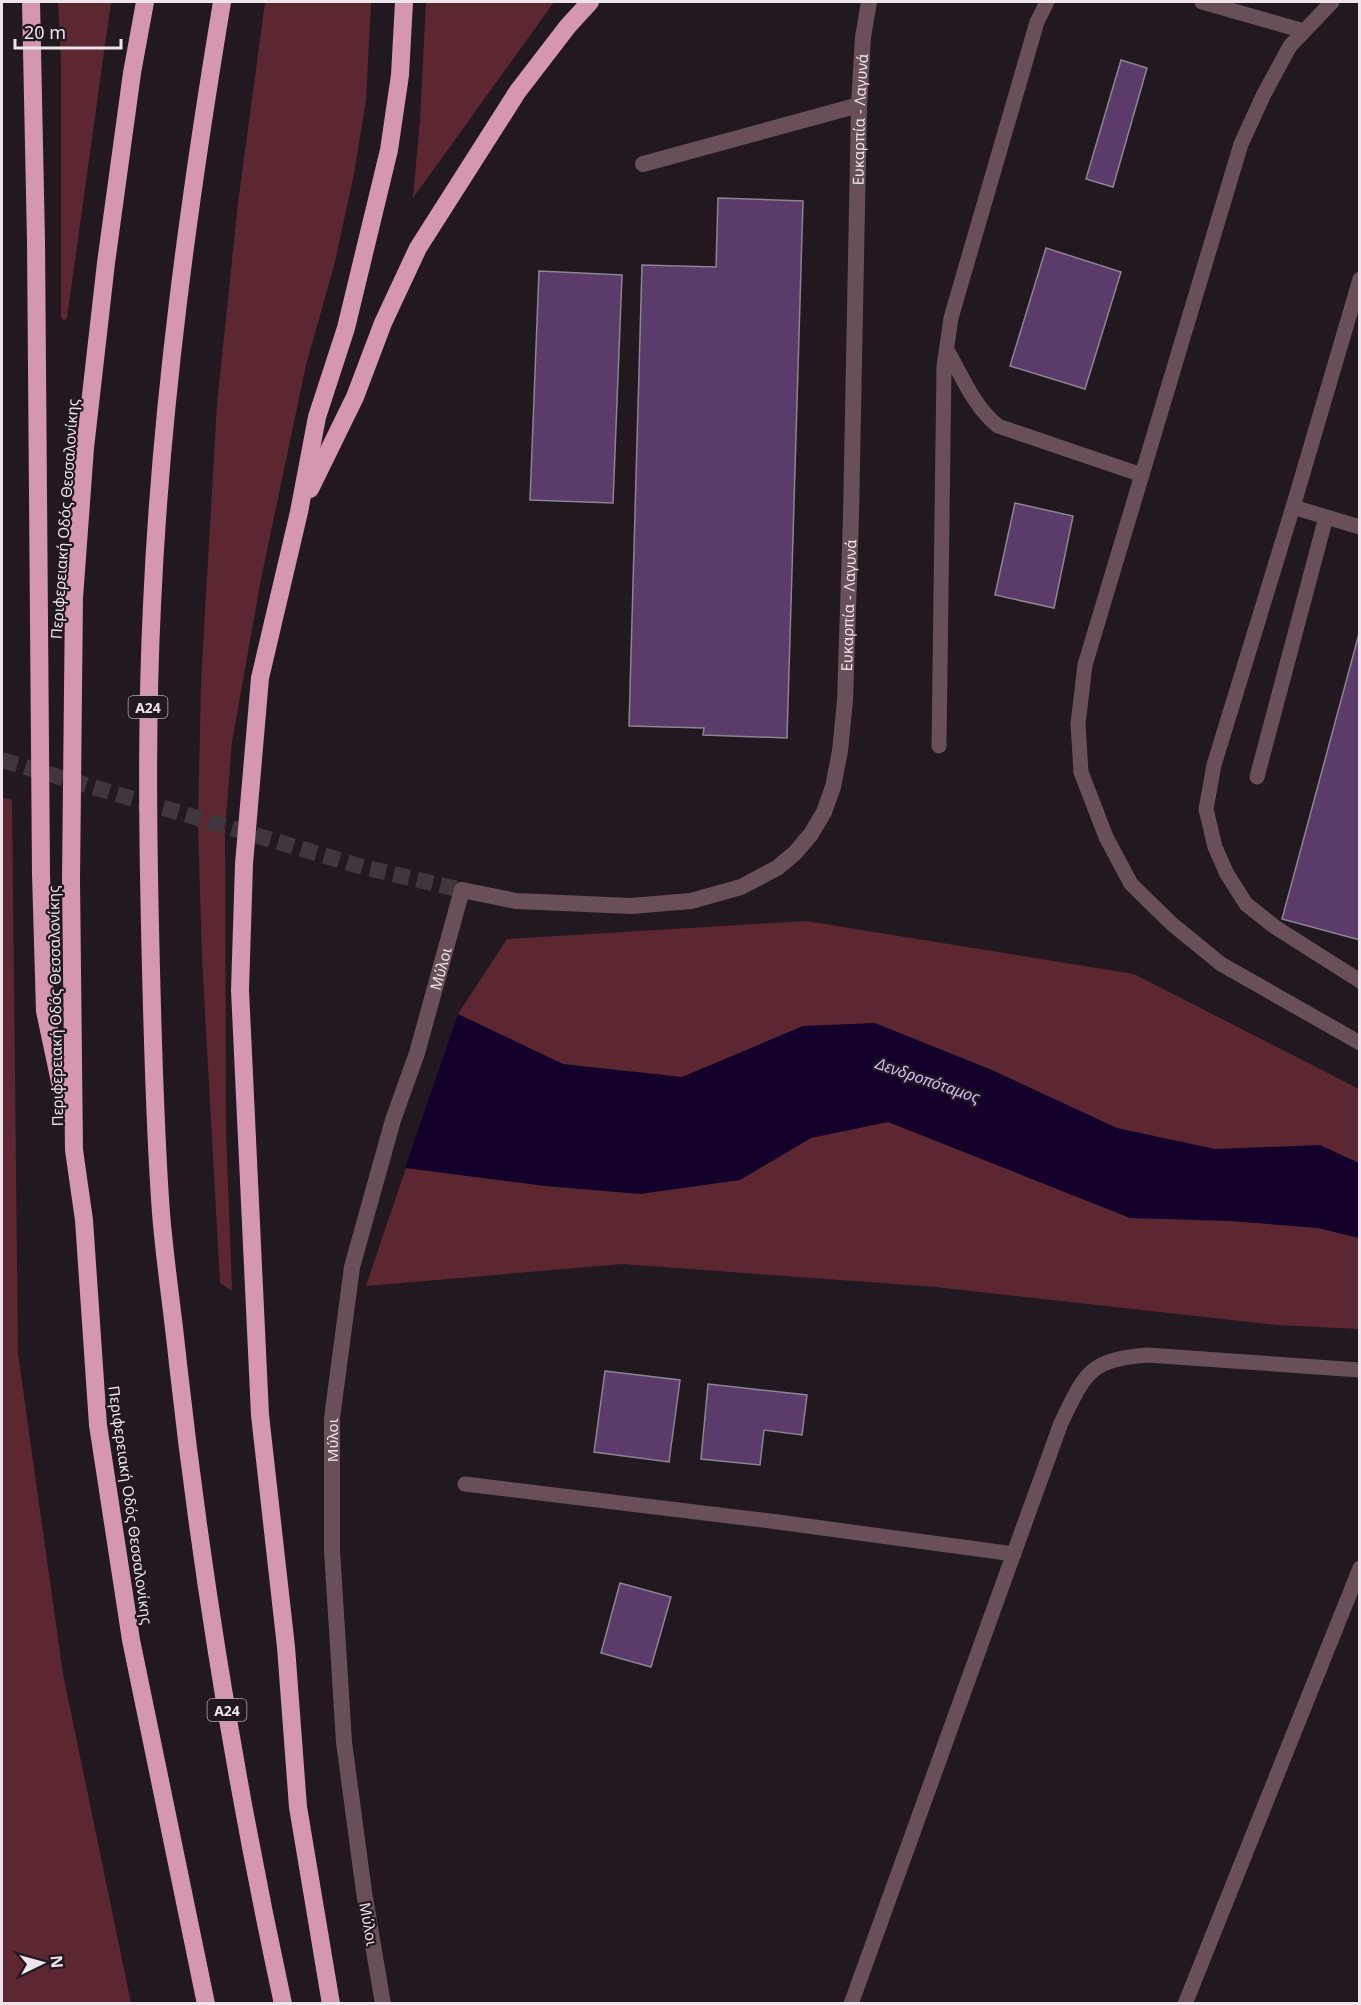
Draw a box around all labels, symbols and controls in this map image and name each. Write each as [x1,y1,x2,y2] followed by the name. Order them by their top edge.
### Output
[15,12,122,50] scale bar
[24,20,66,44] text: 20 m
[847,52,872,186] street label: Ευκαρπία - Λαγυνά
[46,398,82,640] street label: Περιφερειακή Οδός Θεσσαλονίκης
[836,539,860,672] street label: Ευκαρπία - Λαγυνά
[128,696,168,718] road number: Α24
[43,885,67,1127] street label: Περιφερειακή Οδός Θεσσαλονίκης
[425,945,456,992] street label: Μύλοι
[872,1052,984,1108] water label: Δενδροπόταμος
[104,1384,158,1626] street label: Περιφερειακή Οδός Θεσσαλονίκης
[322,1418,342,1462] street label: Μύλοι
[208,1699,246,1721] road number: Α24
[355,1901,383,1947] street label: Μύλοι
[12,1933,72,1993] north arrow
[45,1954,68,1969] text: N

